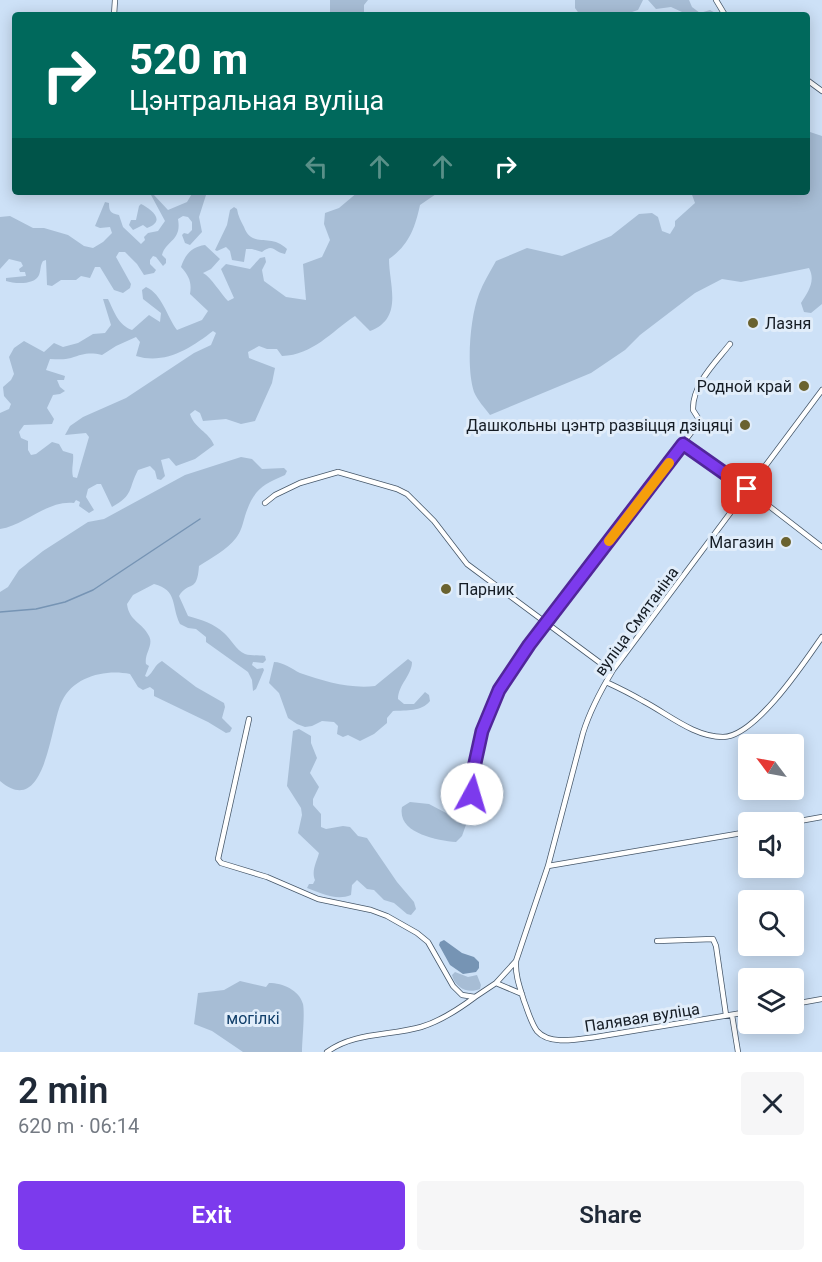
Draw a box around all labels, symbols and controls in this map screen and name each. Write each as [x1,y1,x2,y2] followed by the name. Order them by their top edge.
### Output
[129,35,248,84] text: 520 m
[30,36,108,114] icon: right
[129,85,384,117] text: Цэнтральная вуліца
[300,150,333,183] icon: left
[363,150,396,183] icon: ahead
[426,150,459,183] icon: ahead
[489,150,522,183] icon: right
[765,314,811,333] place label: Лазня
[746,316,760,330] marker: Лазня
[697,377,792,396] place label: Родной край
[797,379,811,393] marker: Родной край
[466,416,733,435] place label: Дашкольны цэнтр развіцця дзіцяці
[738,418,752,432] marker: Дашкольны цэнтр развіцця дзіцяці
[721,463,772,514] pin
[730,472,763,505] icon: arrive
[709,533,774,552] place label: Магазин
[779,535,793,549] marker: Магазин
[591,563,682,679] street label: вуліца Смятаніна
[458,580,515,599] place label: Парник
[439,582,453,596] marker: Парник
[738,734,804,800] north arrow
[738,734,804,1034] map controls
[440,762,504,826] position arrow
[738,812,804,878] button: sound
[738,890,804,956] button: search
[738,968,804,1034] button: layers
[583,999,701,1036] street label: Палявая вуліца
[226,1009,280,1028] park label: могілкі
[18,1070,108,1112] text: 2 min
[741,1072,804,1135] button: close
[18,1114,139,1138] text: 620 m · 06:14
[18,1181,405,1250] button: Exit
[417,1181,804,1250] button: Share

